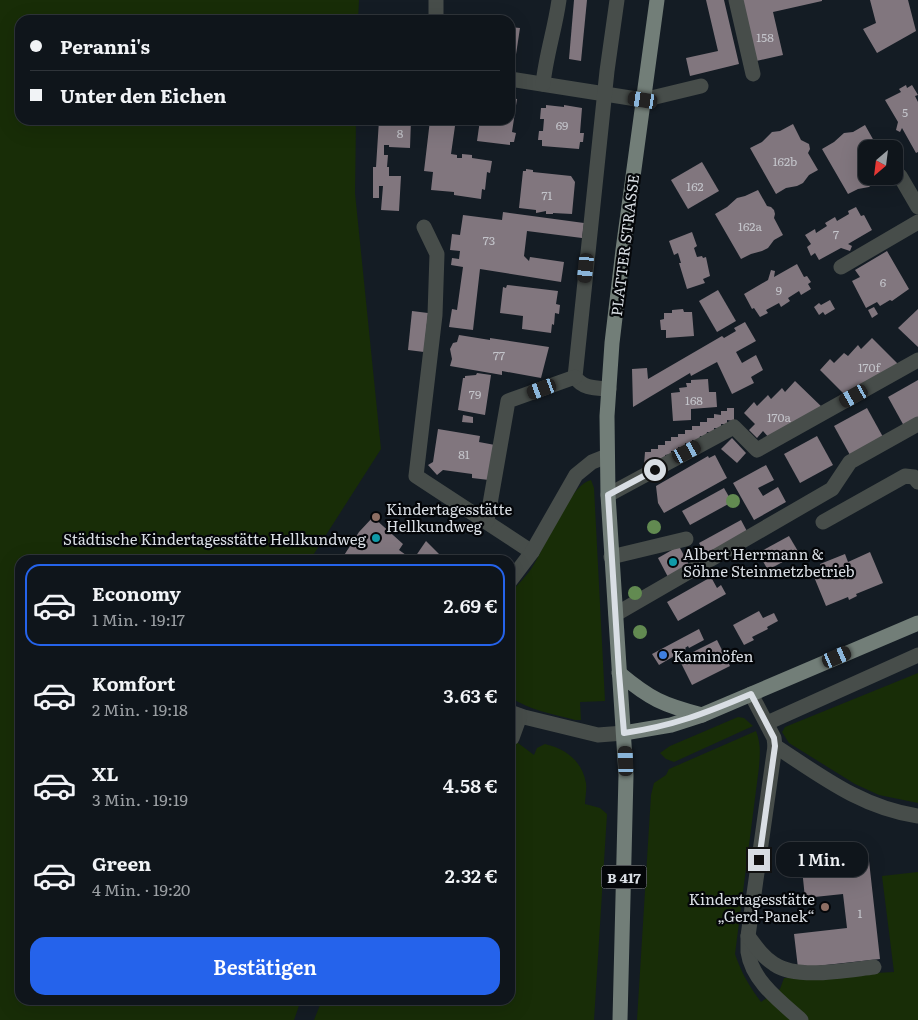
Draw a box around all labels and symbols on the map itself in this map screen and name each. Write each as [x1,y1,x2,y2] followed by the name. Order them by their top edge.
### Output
[756,28,774,46] house number: 158
[627,90,658,110] car
[902,103,908,121] house number: 5
[556,116,568,134] house number: 69
[397,124,404,142] house number: 8
[858,140,902,185] north arrow
[773,152,797,170] house number: 162b
[604,173,644,317] street label: PLATTER STRASSE
[686,177,704,195] house number: 162
[542,186,553,204] house number: 71
[738,217,762,235] house number: 162a
[833,225,839,243] house number: 7
[483,231,495,249] house number: 73
[576,252,595,284] car
[880,273,887,291] house number: 6
[776,281,782,299] house number: 9
[493,346,505,364] house number: 77
[858,358,881,376] house number: 170f
[525,377,558,401] car
[837,382,870,410] car
[469,385,481,403] house number: 79
[685,391,703,409] house number: 168
[767,408,792,426] house number: 170a
[670,438,703,466] car
[458,445,470,463] house number: 81
[644,459,666,481] route start
[386,497,513,537] place label: Kindertagesstätte Hellkundweg
[370,511,382,523] marker: Kindertagesstätte Hellkundweg
[63,527,367,550] place label: Städtische Kindertagesstätte Hellkundweg
[370,532,382,544] marker: Städtische Kindertagesstätte Hellkundweg
[683,542,855,582] place label: Albert Herrmann & Söhne Steinmetzbetrieb
[667,556,679,568] marker: Albert Herrmann & Söhne Steinmetzbetrieb
[673,644,753,667] place label: Kaminöfen
[820,644,853,670] car
[657,649,669,661] marker: Kaminöfen
[617,746,634,776] car
[776,842,869,878] callout: 1 Min.
[748,849,770,871] route end
[602,866,646,889] road number: B 417
[689,887,815,927] place label: Kindertagesstätte „Gerd-Panek“
[819,901,831,913] marker: Kindertagesstätte „Gerd-Panek“
[858,904,863,922] house number: 1

